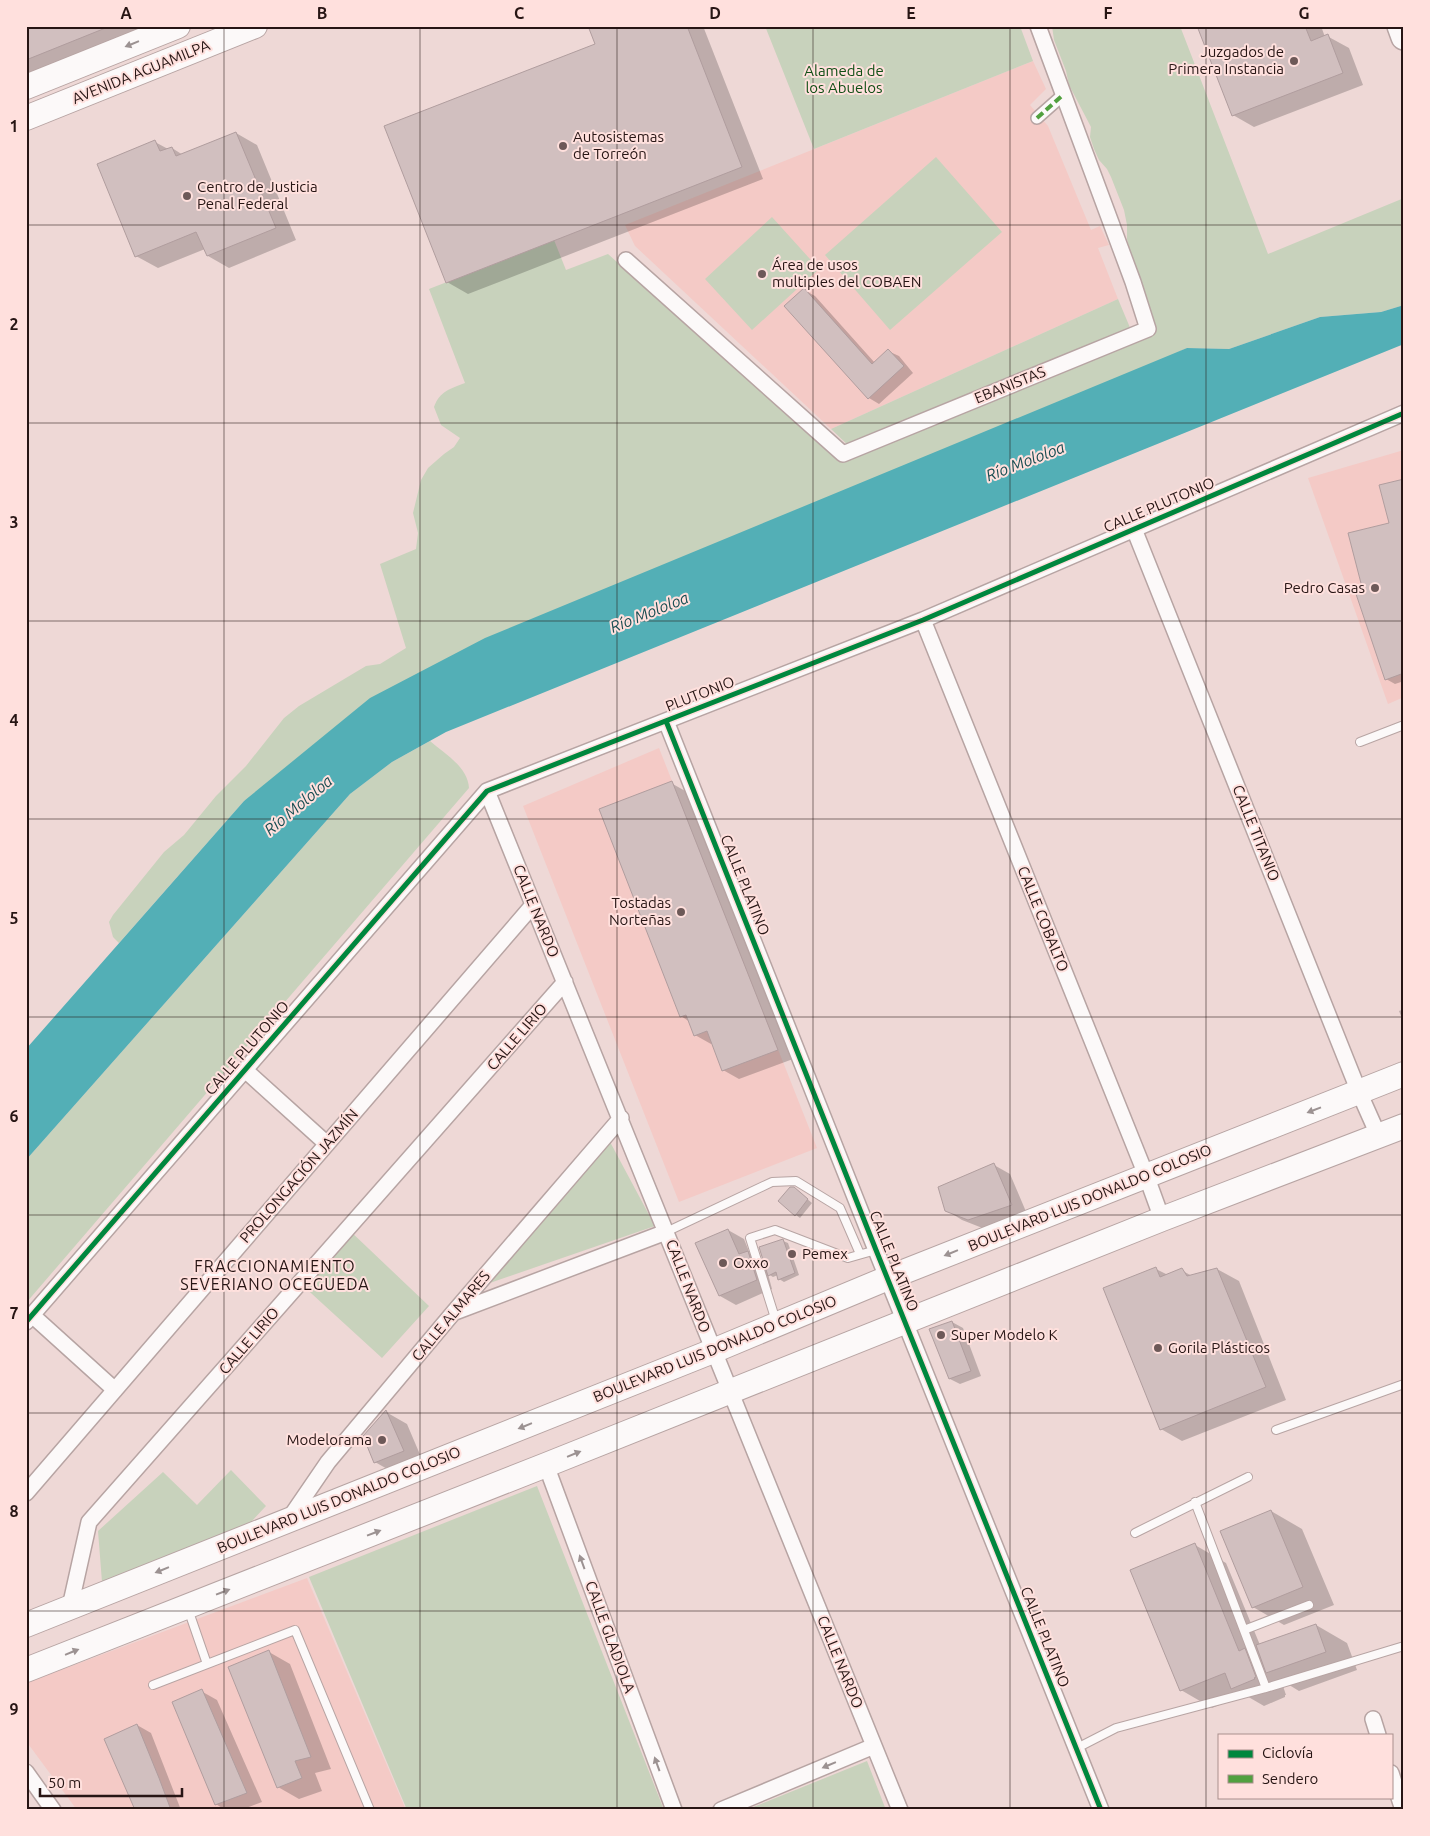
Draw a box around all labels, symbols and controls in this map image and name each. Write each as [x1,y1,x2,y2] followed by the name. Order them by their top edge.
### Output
[120,4,132,22] text: A
[317,4,327,22] text: B
[514,4,524,22] text: C
[709,4,721,22] text: D
[906,4,916,22] text: E
[1104,4,1113,22] text: F
[1298,4,1310,22] text: G
[69,36,212,107] street label: AVENIDA AGUAMILPA
[125,41,139,49] one-way arrow
[1168,43,1284,77] place label: Juzgados de Primera Instancia
[1288,55,1300,67] marker: Juzgados de Primera Instancia
[804,62,884,96] park label: Alameda de los Abuelos
[9,117,19,135] text: 1
[573,128,664,162] place label: Autosistemas de Torreón
[557,140,569,152] marker: Autosistemas de Torreón
[197,178,318,212] place label: Centro de Justicia Penal Federal
[181,190,193,202] marker: Centro de Justicia Penal Federal
[772,256,921,290] place label: Área de usos multiples del COBAEN
[756,268,768,280] marker: Área de usos multiples del COBAEN
[9,315,19,333] text: 2
[972,362,1048,407] street label: EBANISTAS
[983,438,1067,484] water label: Río Mololoa
[1101,473,1217,536] street label: CALLE PLUTONIO
[9,513,19,531] text: 3
[1284,579,1365,596] place label: Pedro Casas
[1369,582,1381,594] marker: Pedro Casas
[607,588,691,636] water label: Río Mololoa
[663,673,737,714] street label: PLUTONIO
[9,711,19,729] text: 4
[260,771,336,839] water label: Río Mololoa
[1229,782,1283,883] street label: CALLE TITANIO
[718,832,773,938] street label: CALLE PLATINO
[510,862,563,960] street label: CALLE NARDO
[1015,864,1072,974] street label: CALLE COBALTO
[609,894,671,928] place label: Tostadas Norteñas
[675,906,687,918] marker: Tostadas Norteñas
[9,909,19,927] text: 5
[201,997,292,1098] street label: CALLE PLUTONIO
[483,1000,550,1073] street label: CALLE LIRIO
[236,1105,361,1246] street label: PROLONGACIÓN JAZMÍN
[1306,1106,1321,1114] one-way arrow
[9,1107,19,1125] text: 6
[966,1141,1214,1254] street label: BOULEVARD LUIS DONALDO COLOSIO
[867,1208,922,1314] street label: CALLE PLATINO
[663,1237,714,1335] street label: CALLE NARDO
[802,1245,848,1262] place label: Pemex
[786,1248,798,1260] marker: Pemex
[943,1249,958,1257] one-way arrow
[733,1254,769,1271] place label: Oxxo
[180,1257,370,1293] district label: FRACCIONAMIENTO SEVERIANO OCEGUEDA
[717,1257,729,1269] marker: Oxxo
[408,1267,493,1364] street label: CALLE ALMARES
[591,1292,839,1405] street label: BOULEVARD LUIS DONALDO COLOSIO
[9,1304,19,1322] text: 7
[215,1304,282,1377] street label: CALLE LIRIO
[951,1326,1058,1343] place label: Super Modelo K
[935,1329,947,1341] marker: Super Modelo K
[1168,1339,1270,1356] place label: Gorila Plásticos
[1152,1342,1164,1354] marker: Gorila Plásticos
[517,1423,532,1430] one-way arrow
[286,1431,372,1448] place label: Modelorama
[376,1434,388,1446] marker: Modelorama
[215,1443,463,1556] street label: BOULEVARD LUIS DONALDO COLOSIO
[567,1450,582,1458] one-way arrow
[9,1502,19,1520] text: 8
[367,1529,382,1537] one-way arrow
[578,1555,585,1570] one-way arrow
[154,1566,169,1574] one-way arrow
[582,1578,639,1695] street label: CALLE GLADIOLA
[1018,1584,1073,1690] street label: CALLE PLATINO
[215,1588,230,1595] one-way arrow
[814,1613,867,1711] street label: CALLE NARDO
[64,1648,79,1655] one-way arrow
[9,1700,19,1718] text: 9
[1218,1734,1392,1798] legend
[1262,1744,1313,1761] text: Ciclovía
[653,1756,661,1771] one-way arrow
[821,1761,836,1769] one-way arrow
[40,1766,182,1798] scale bar
[1262,1770,1318,1787] text: Sendero
[48,1774,81,1791] text: 50 m

